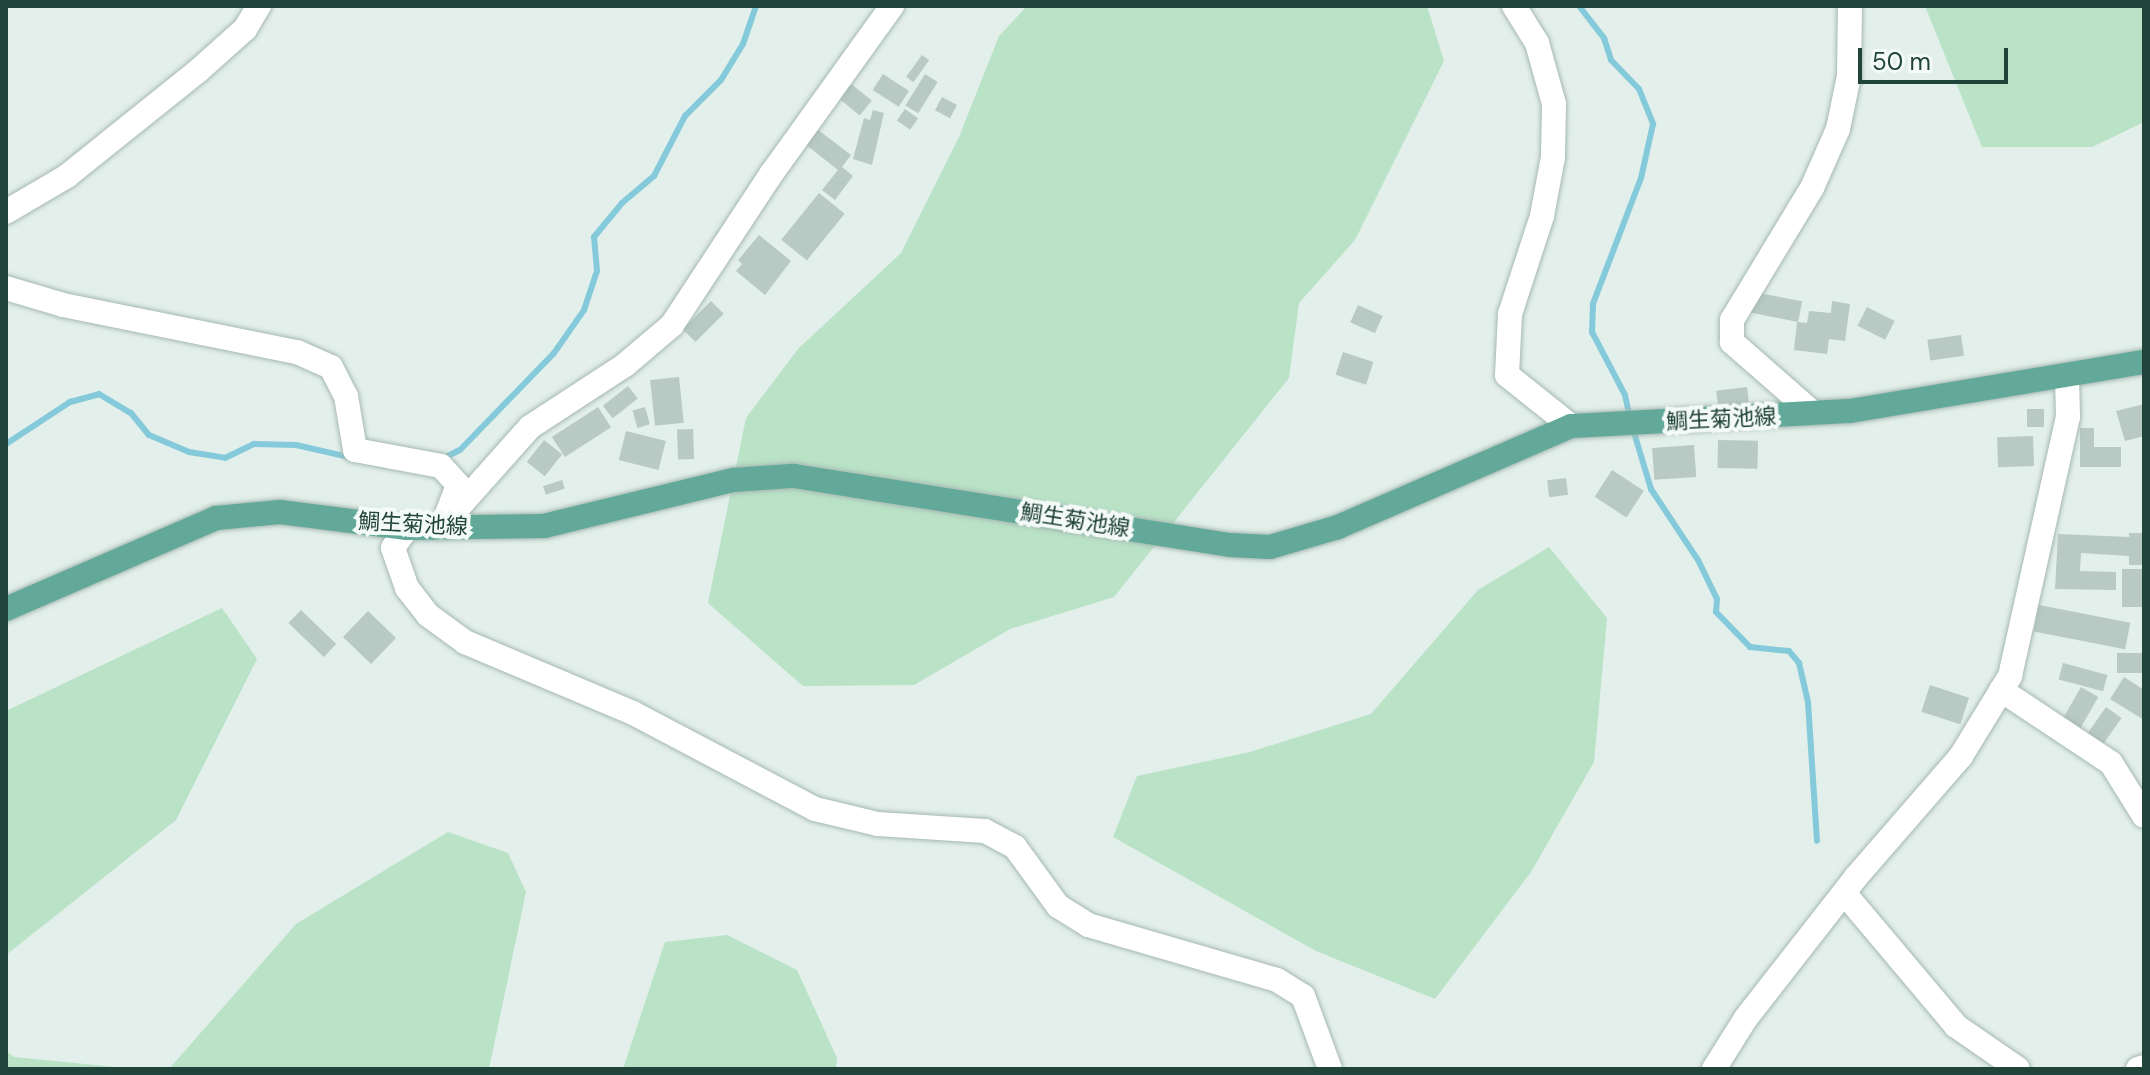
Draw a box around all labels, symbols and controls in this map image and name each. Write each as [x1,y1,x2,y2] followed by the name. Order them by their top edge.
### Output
[1862,32,2012,82] scale bar
[1872,46,1931,77] text: 50 m
[1665,403,1777,435] street label: 鯛生菊池線
[1019,498,1131,542] street label: 鯛生菊池線
[357,508,469,540] street label: 鯛生菊池線

